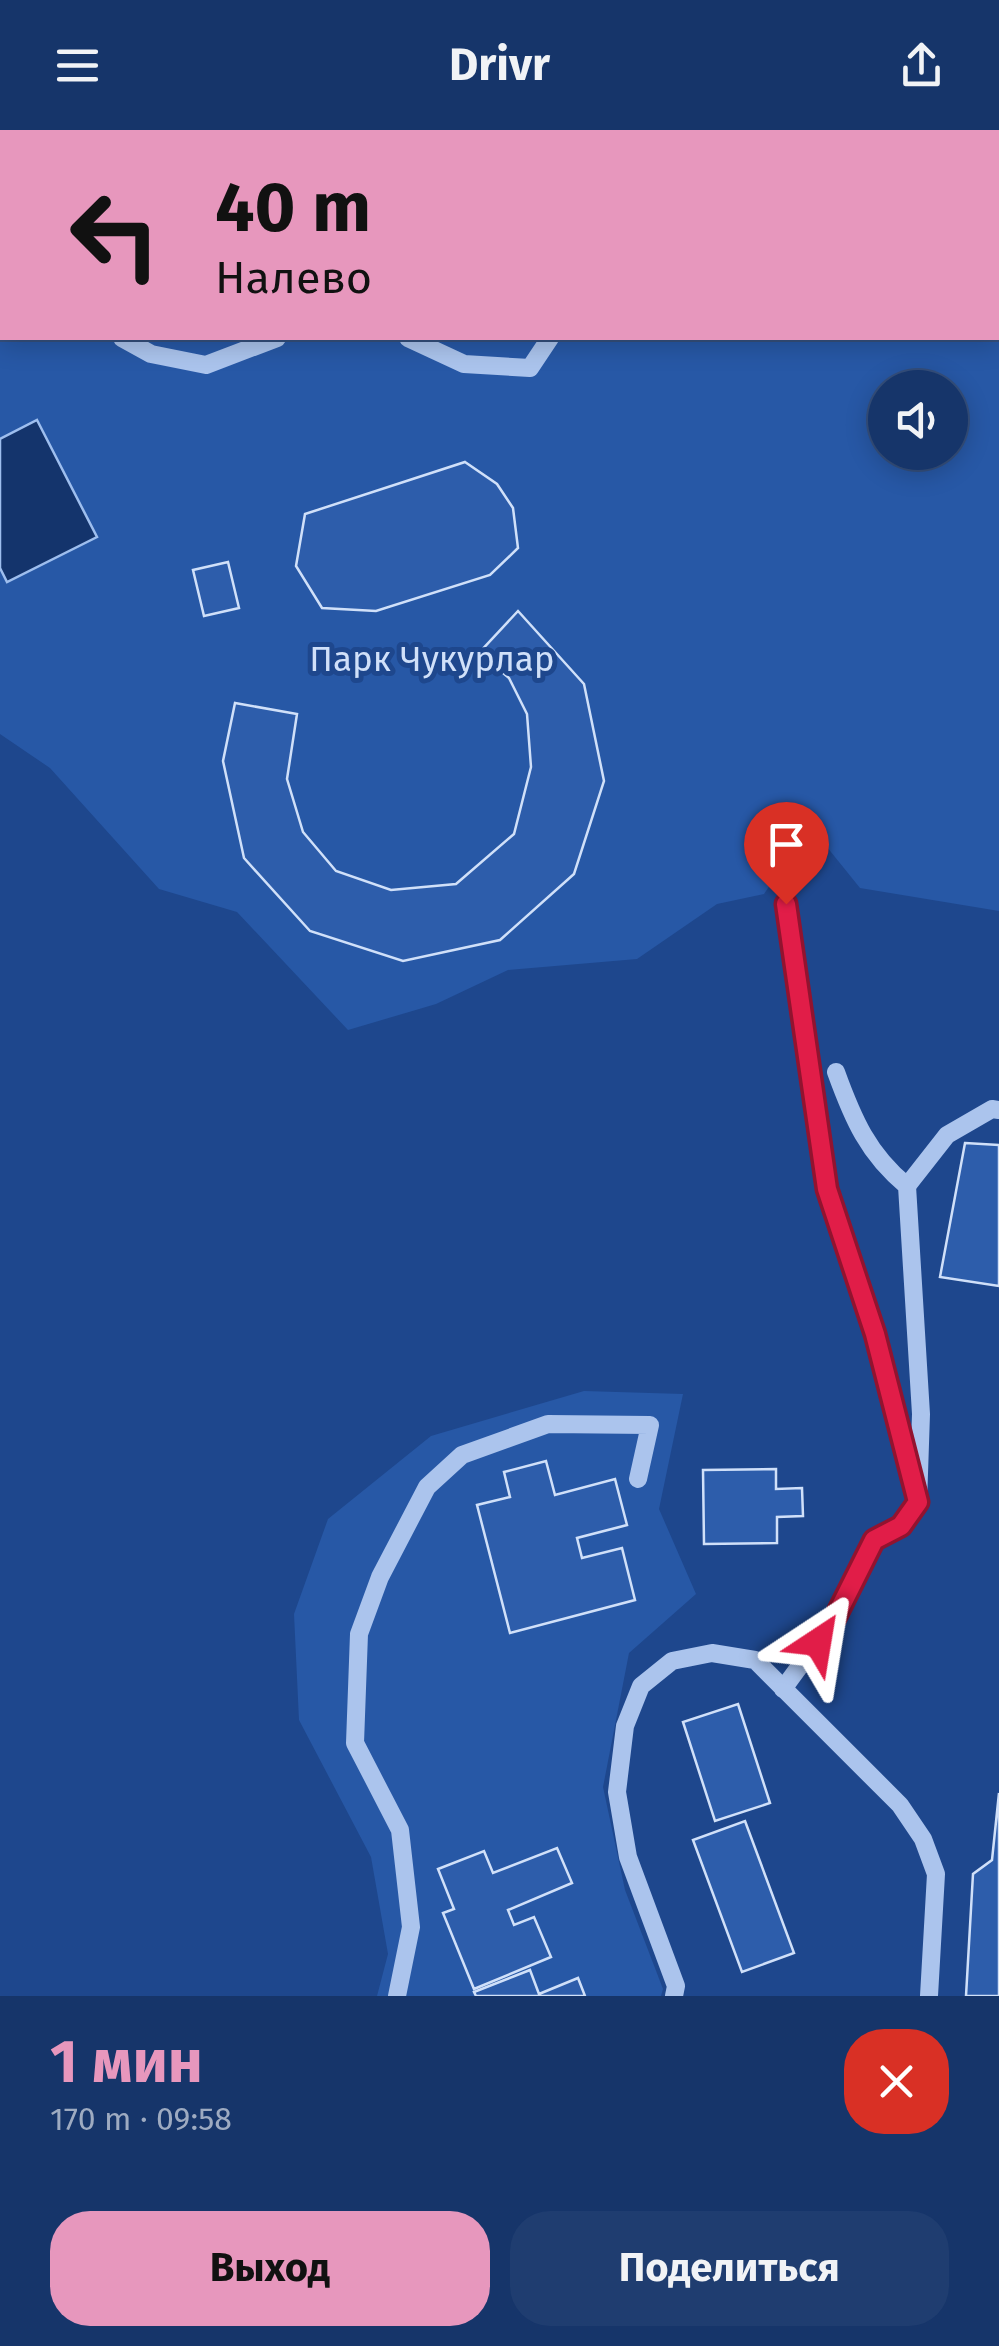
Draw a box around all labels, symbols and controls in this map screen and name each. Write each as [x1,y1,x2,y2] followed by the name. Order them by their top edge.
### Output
[50,38,105,93] icon: menu
[449,38,550,92] text: Drivr
[894,38,949,93] icon: share
[215,166,371,250] text: 40 m
[50,170,180,300] icon: left
[215,251,372,305] text: Налево
[868,370,968,470] map controls
[868,370,968,470] button: sound
[309,638,555,680] park label: Парк Чукурлар
[744,802,829,905] pin
[759,817,814,872] icon: arrive
[766,1590,870,1694] position arrow
[50,2026,203,2098] text: 1 мин
[844,2029,949,2134] button: close
[50,2100,232,2138] text: 170 m · 09:58
[50,2211,490,2326] button: Выход
[510,2211,949,2326] button: Поделиться

